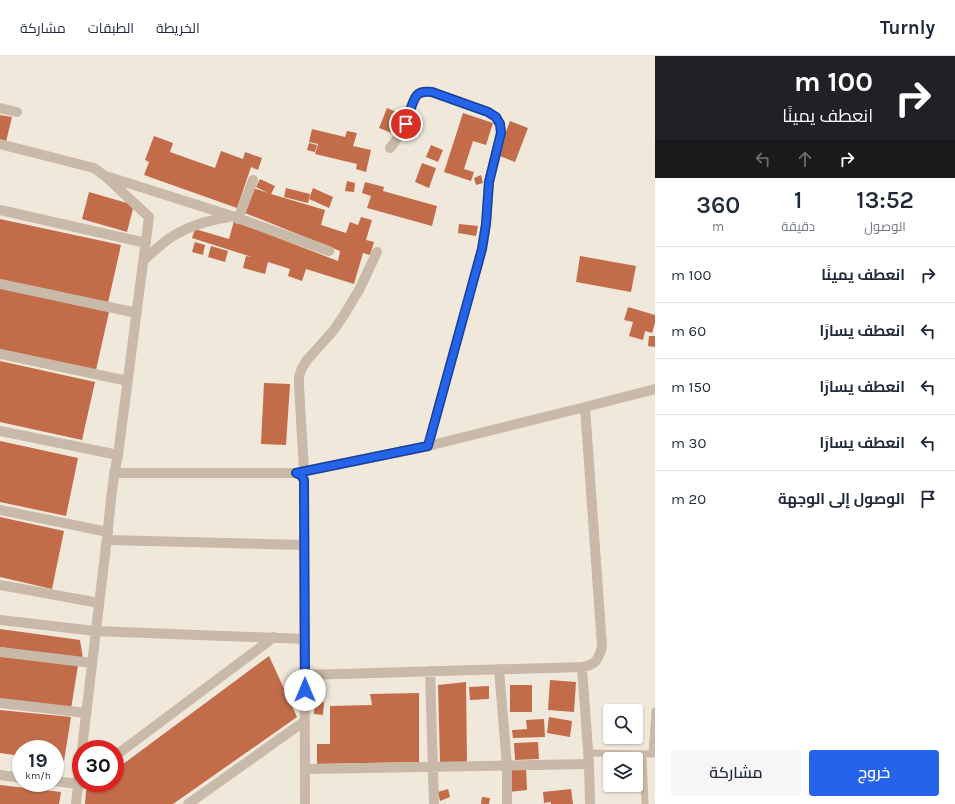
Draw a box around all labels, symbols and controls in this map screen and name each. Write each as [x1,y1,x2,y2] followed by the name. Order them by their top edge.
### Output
[880,17,935,39] text: Turnly
[20,20,66,37] text: مشاركة
[88,20,134,37] text: الطبقات
[156,20,200,37] text: الخريطة
[794,65,873,98] text: 100 m
[887,72,939,124] icon: right
[782,105,873,127] text: انعطف يمينًا
[389,107,423,141] pin
[395,113,417,135] icon: arrive
[752,148,774,170] icon: left
[794,148,816,170] icon: ahead
[836,148,858,170] icon: right
[794,186,802,214] text: 1
[856,186,914,214] text: 13:52
[696,191,740,219] text: 360
[712,219,724,234] text: m
[781,219,815,234] text: دقيقة
[864,219,906,234] text: الوصول
[917,264,939,286] icon: right
[671,266,711,284] text: 100 m
[821,266,905,284] text: انعطف يمينًا
[917,320,939,342] icon: left
[671,322,706,340] text: 60 m
[819,322,905,340] text: انعطف يسارًا
[917,376,939,398] icon: left
[671,378,711,396] text: 150 m
[819,378,905,396] text: انعطف يسارًا
[917,432,939,454] icon: left
[671,434,706,452] text: 30 m
[819,434,905,452] text: انعطف يسارًا
[917,488,939,510] icon: arrive
[671,490,706,508] text: 20 m
[778,490,905,508] text: الوصول إلى الوجهة
[284,669,326,711] position arrow
[603,704,643,792] map controls
[603,704,643,744] button: search
[72,740,124,792] speed limit sign: 30
[28,749,48,772] text: 19
[671,750,801,796] button: مشاركة
[809,750,939,796] button: خروج
[603,752,643,792] button: layers
[25,770,51,782] text: km/h

